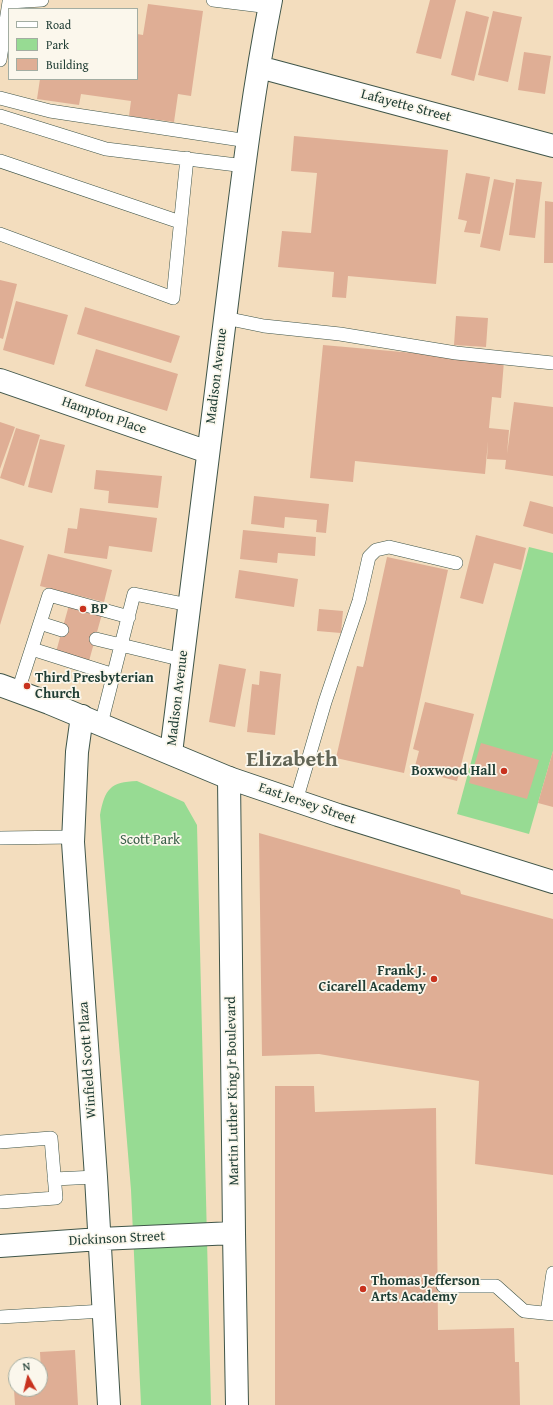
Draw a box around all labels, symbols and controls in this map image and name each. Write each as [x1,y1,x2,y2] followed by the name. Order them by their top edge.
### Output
[8,8,138,80] legend
[46,16,71,33] text: Road
[46,36,69,53] text: Park
[46,56,89,73] text: Building
[359,86,453,126] street label: Lafayette Street
[203,327,231,425] street label: Madison Avenue
[59,394,149,438] street label: Hampton Place
[91,601,108,617] place label: BP
[78,604,88,614] marker: BP
[164,649,192,747] street label: Madison Avenue
[35,670,154,702] place label: Third Presbyterian Church
[22,681,32,691] marker: Third Presbyterian Church
[246,747,338,773] district label: Elizabeth
[411,763,496,779] place label: Boxwood Hall
[499,766,509,776] marker: Boxwood Hall
[256,780,358,828] street label: East Jersey Street
[120,832,180,848] park label: Scott Park
[319,963,426,996] place label: Frank J. Cicarell Academy
[429,974,439,984] marker: Frank J. Cicarell Academy
[223,996,243,1186] street label: Martin Luther King Jr Boulevard
[76,1001,100,1119] street label: Winfield Scott Plaza
[68,1228,166,1250] street label: Dickinson Street
[371,1273,480,1306] place label: Thomas Jefferson Arts Academy
[358,1284,368,1294] marker: Thomas Jefferson Arts Academy
[8,1357,48,1397] north arrow
[22,1358,31,1375] text: N

